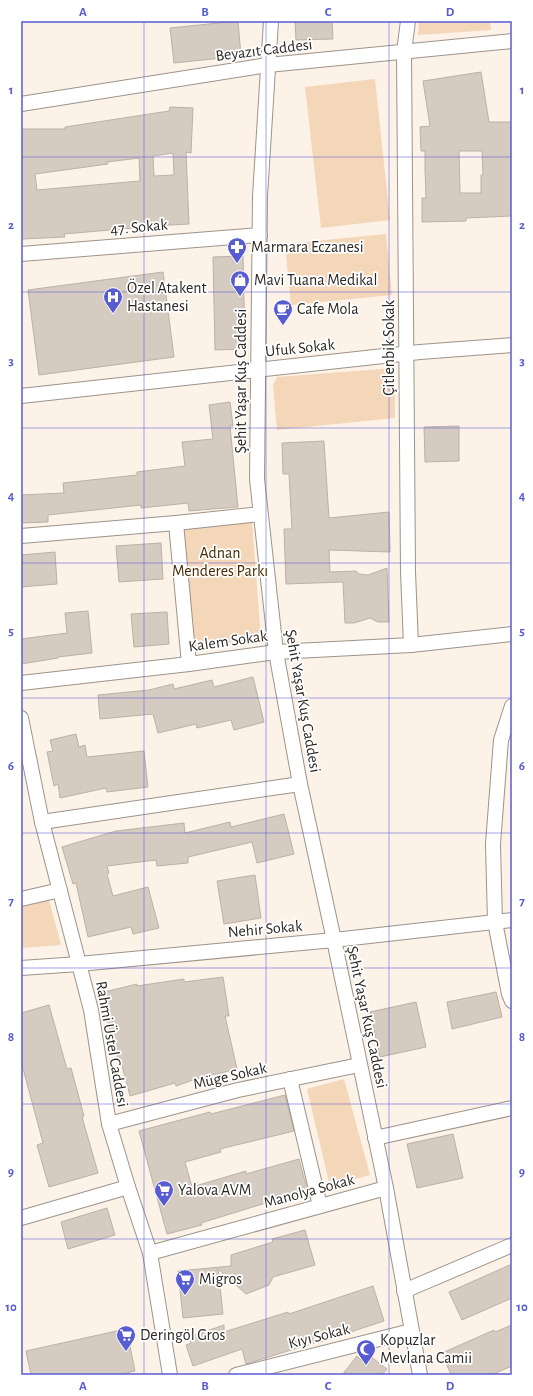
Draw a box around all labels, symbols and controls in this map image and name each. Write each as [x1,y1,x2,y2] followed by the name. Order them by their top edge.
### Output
[79,6,87,19] text: A
[201,6,209,19] text: B
[325,6,332,19] text: C
[446,6,455,19] text: D
[215,36,313,65] street label: Beyazıt Caddesi
[9,84,13,97] text: 1
[520,84,524,97] text: 1
[110,216,169,237] street label: 47. Sokak
[8,219,14,232] text: 2
[519,219,525,232] text: 2
[226,236,248,264] pharmacy icon: Marmara Eczanesi
[251,239,364,255] place label: Marmara Eczanesi
[229,269,251,297] shop icon: Mavi Tuana Medikal
[254,272,377,288] place label: Mavi Tuana Medikal
[127,278,207,314] place label: Özel Atakent Hastanesi
[102,286,124,314] hospital icon: Özel Atakent Hastanesi
[272,298,294,326] cafe icon: Cafe Mola
[381,299,397,396] street label: Çitlenbik Sokak
[297,301,359,317] place label: Cafe Mola
[233,309,249,453] street label: Şehit Yaşar Kuş Caddesi
[264,336,336,360] street label: Ufuk Sokak
[8,355,14,368] text: 3
[519,355,525,368] text: 3
[8,490,15,503] text: 4
[519,490,526,503] text: 4
[172,545,268,579] park label: Adnan Menderes Parkı
[8,625,14,638] text: 5
[519,625,525,638] text: 5
[188,627,269,654] street label: Kalem Sokak
[283,628,323,774] street label: Şehit Yaşar Kuş Caddesi
[8,760,14,773] text: 6
[519,760,525,773] text: 6
[8,895,14,908] text: 7
[519,895,525,908] text: 7
[227,918,304,940] street label: Nehir Sokak
[344,944,390,1090] street label: Şehit Yaşar Kuş Caddesi
[93,979,133,1108] street label: Rahmi Üstel Caddesi
[8,1031,14,1044] text: 8
[519,1031,525,1044] text: 8
[192,1060,269,1092] street label: Müge Sokak
[8,1166,14,1179] text: 9
[519,1166,525,1179] text: 9
[262,1171,357,1212] street label: Manolya Sokak
[153,1179,175,1207] supermarket icon: Yalova AVM
[178,1182,251,1198] place label: Yalova AVM
[174,1268,196,1296] supermarket icon: Migros
[199,1271,242,1287] place label: Migros
[5,1301,17,1314] text: 10
[516,1301,528,1314] text: 10
[287,1320,352,1352] street label: Kıyı Sokak
[115,1324,137,1352] supermarket icon: Deringöl Gros
[140,1327,226,1343] place label: Deringöl Gros
[380,1332,472,1366] place label: Kopuzlar Mevlana Camii
[355,1338,377,1366] mosque icon: Kopuzlar Mevlana Camii
[79,1380,87,1393] text: A
[201,1380,209,1393] text: B
[325,1380,332,1393] text: C
[446,1380,455,1393] text: D

